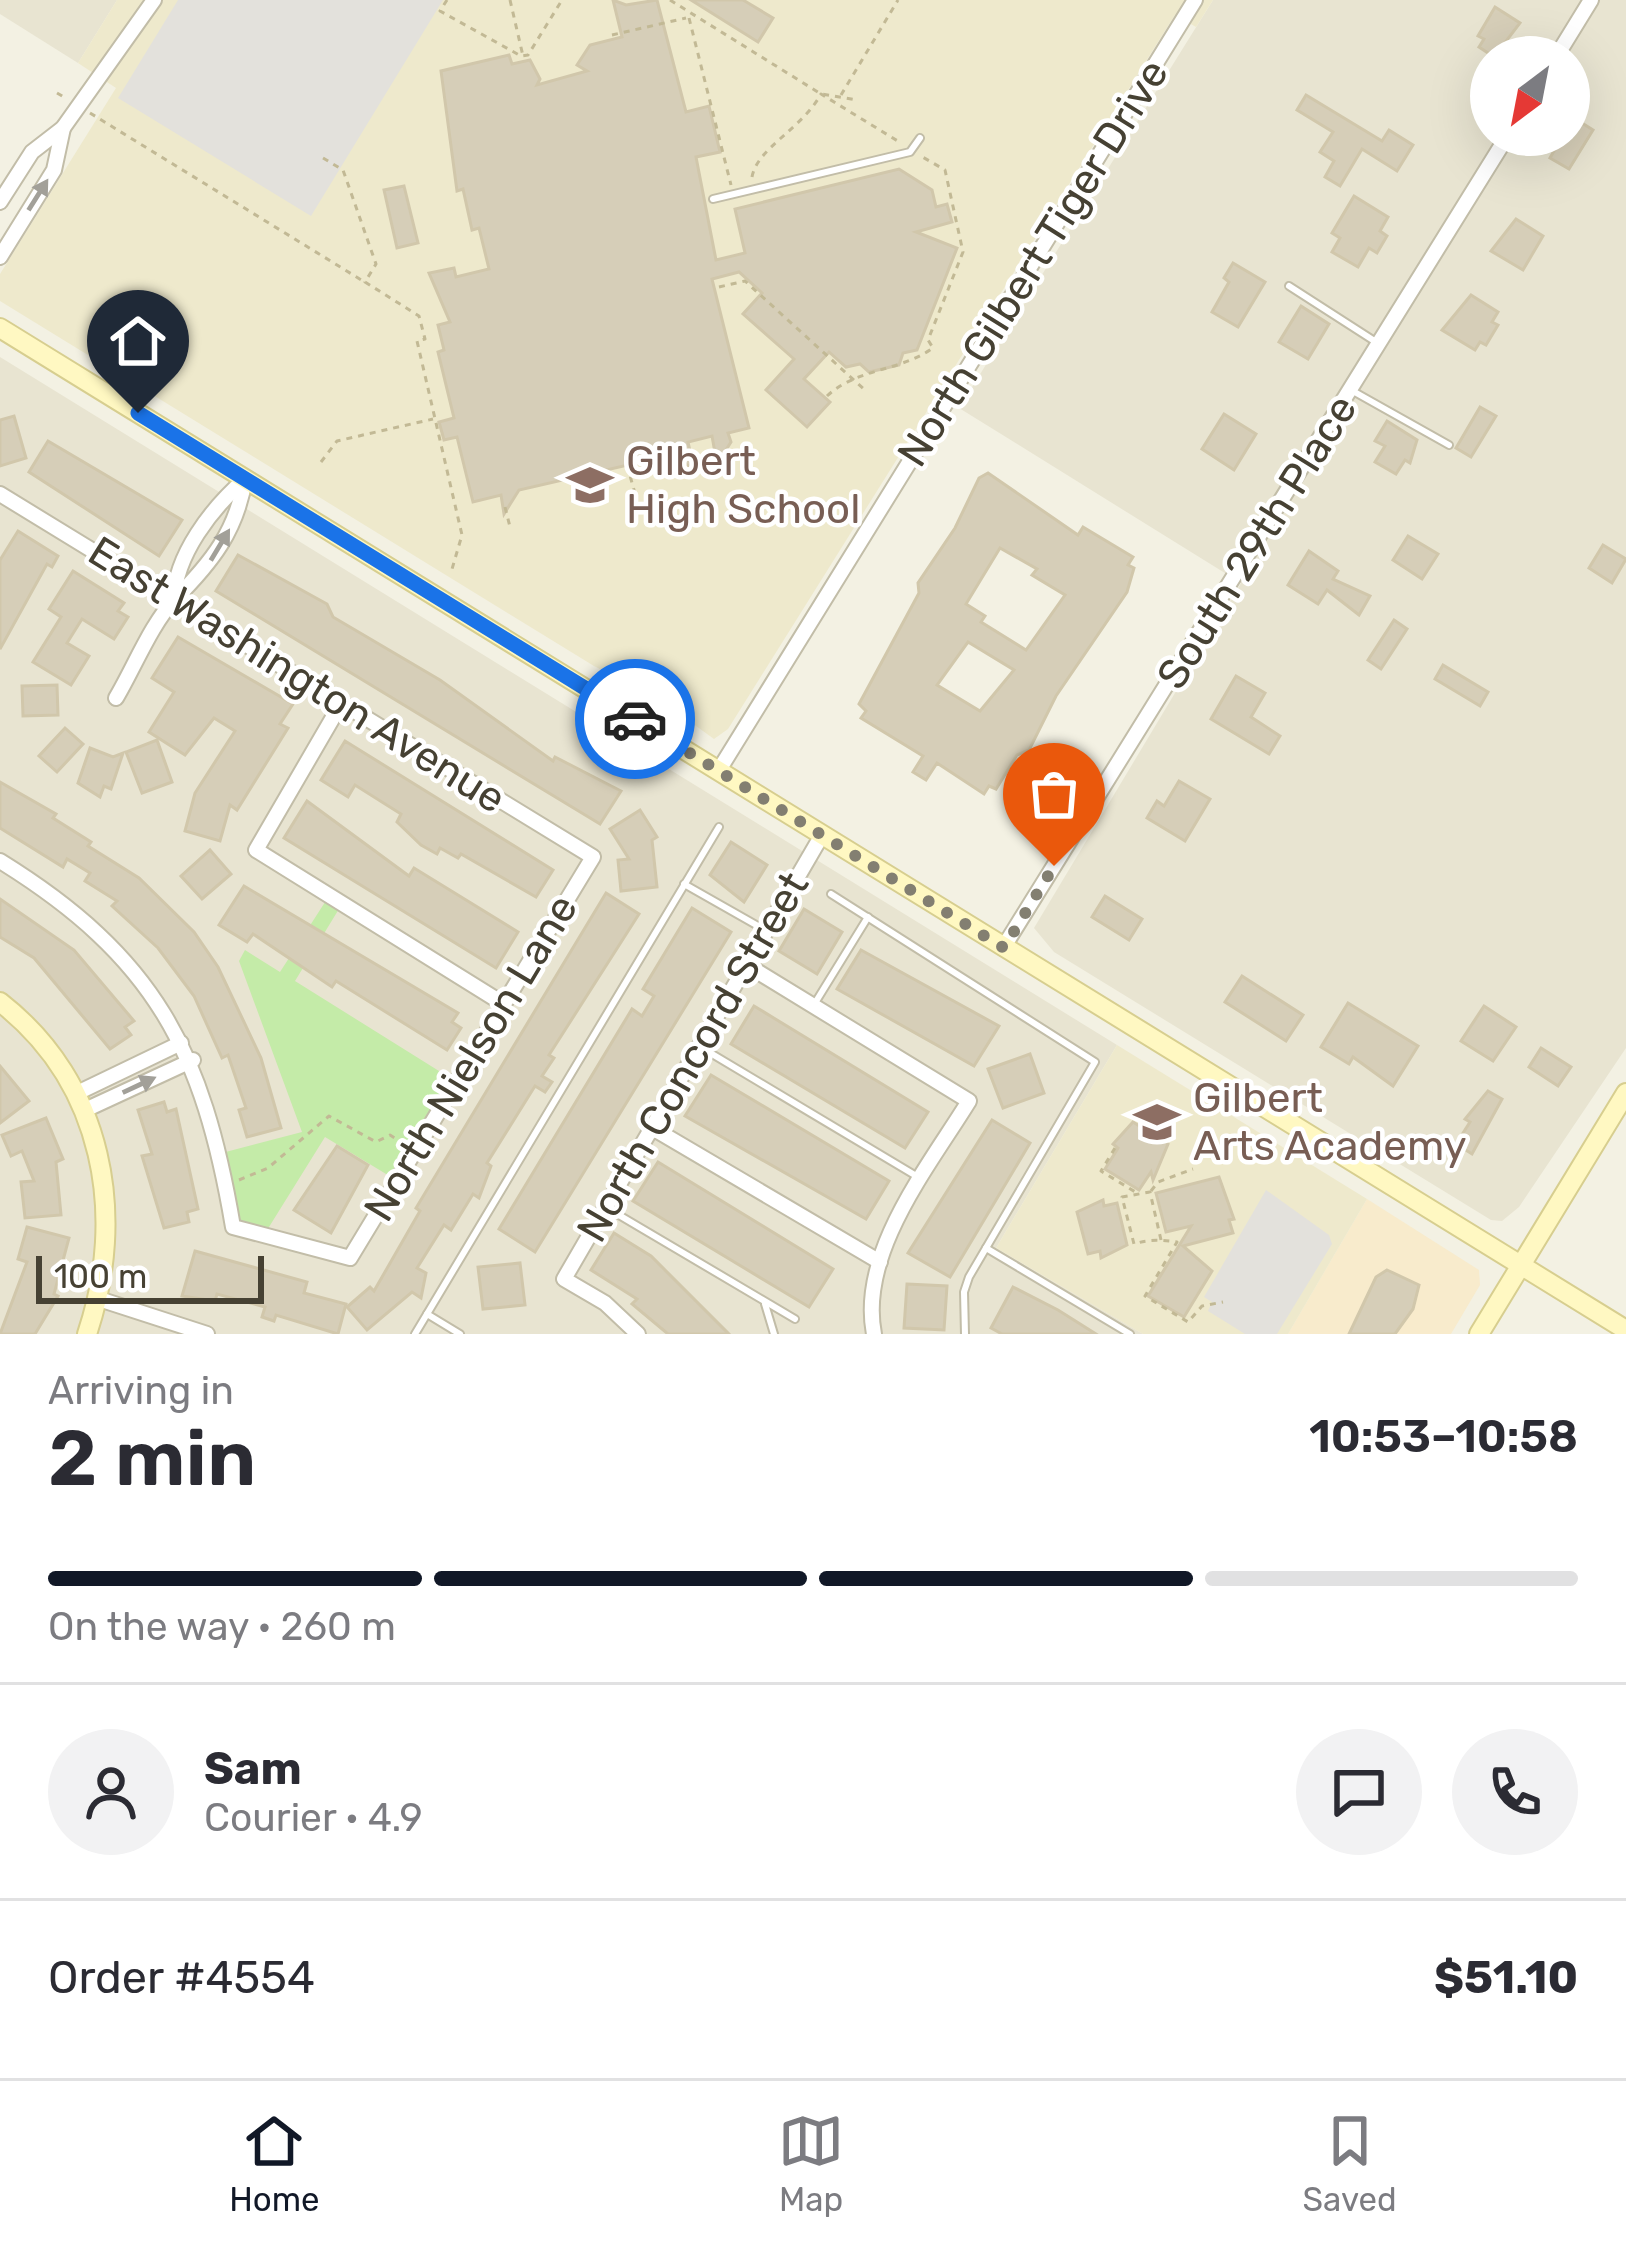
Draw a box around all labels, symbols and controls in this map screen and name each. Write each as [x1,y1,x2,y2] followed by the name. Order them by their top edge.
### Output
[1470,36,1590,156] north arrow
[1470,36,1590,156] map controls
[887,50,1179,476] street label: North Gilbert Tiger Drive
[27,178,48,212] one-way arrow
[87,290,189,413] pin
[105,308,171,374] icon: home
[1147,386,1367,698] street label: South 29th Place
[626,436,860,534] place label: Gilbert High School
[565,460,615,510] school or university icon: Gilbert High School
[79,526,515,824] street label: East Washington Avenue
[209,528,230,562] one-way arrow
[575,659,695,779] courier
[602,686,668,752] icon: car
[1003,743,1105,866] pin
[1021,761,1087,827] icon: bag
[567,863,819,1251] street label: North Concord Street
[354,886,588,1230] street label: North Nielson Lane
[1193,1073,1467,1171] place label: Gilbert Arts Academy
[122,1075,157,1095] one-way arrow
[1132,1097,1182,1147] school or university icon: Gilbert Arts Academy
[36,1250,264,1303] scale bar
[54,1257,147,1296] text: 100 m
[48,1368,234,1414] text: Arriving in
[1309,1410,1578,1463] text: 10:53–10:58
[48,1412,256,1505] text: 2 min
[48,1604,396,1650] text: On the way · 260 m
[48,1729,174,1855] button: person
[1296,1729,1422,1855] button: chat
[1452,1729,1578,1855] button: phone
[204,1742,302,1795] text: Sam
[204,1795,423,1841] text: Courier · 4.9
[48,1951,315,2004] text: Order #4554
[1434,1951,1578,2004] text: $51.10
[229,2108,320,2219] tab: Home
[778,2108,844,2219] tab: Map
[1303,2108,1397,2219] tab: Saved

